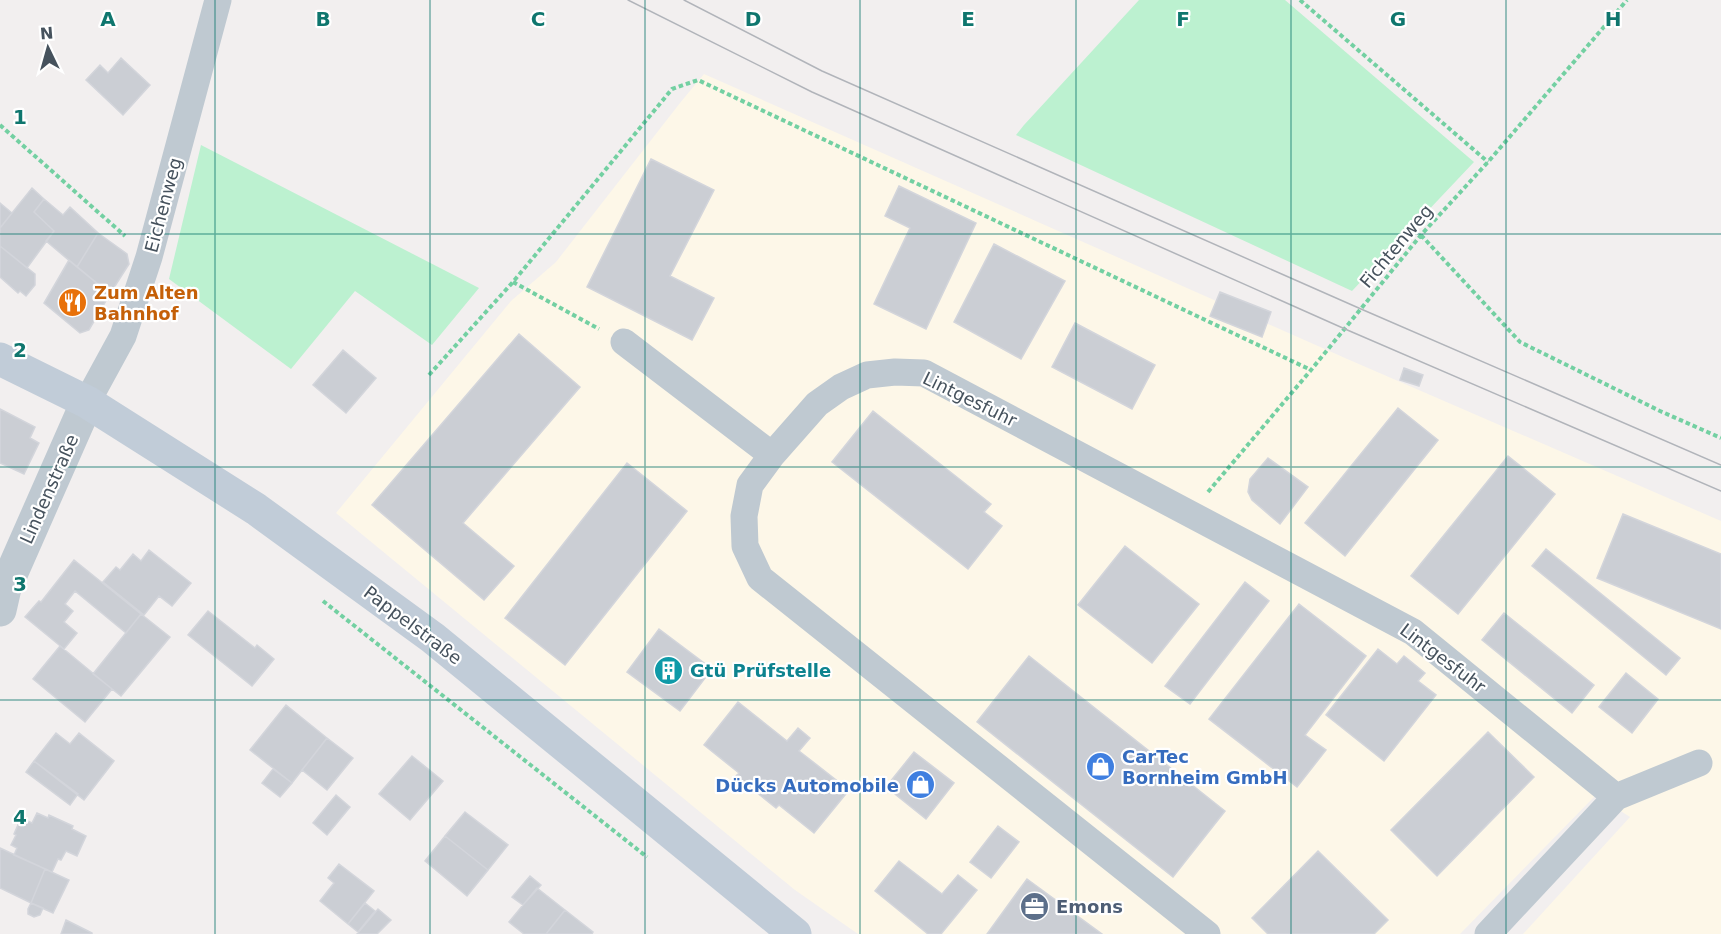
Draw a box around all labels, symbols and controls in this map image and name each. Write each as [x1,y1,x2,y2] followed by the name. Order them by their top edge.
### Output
[100,7,116,31] text: A
[315,7,331,31] text: B
[531,7,545,31] text: C
[745,7,761,31] text: D
[961,7,975,31] text: E
[1176,7,1190,31] text: F
[1390,7,1406,31] text: G
[1605,7,1621,31] text: H
[18,18,78,78] north arrow
[39,24,54,44] text: N
[13,105,27,129] text: 1
[140,155,186,255] street label: Eichenweg
[1355,200,1437,292] street label: Fichtenweg
[94,282,199,324] place label: Zum Alten Bahnhof
[57,286,89,318] restaurant icon: Zum Alten Bahnhof
[13,338,27,362] text: 2
[920,367,1021,431] street label: Lintgesfuhr
[15,431,83,547] street label: Lindenstraße
[13,572,27,596] text: 3
[360,581,466,669] street label: Pappelstraße
[1396,619,1490,697] street label: Lintgesfuhr
[653,654,685,686] building icon: Gtü Prüfstelle
[690,660,831,681] place label: Gtü Prüfstelle
[1122,746,1287,788] place label: CarTec Bornheim GmbH
[1085,750,1117,782] shop icon: CarTec Bornheim GmbH
[904,769,936,801] shop icon: Dücks Automobile
[715,775,899,796] place label: Dücks Automobile
[13,805,27,829] text: 4
[1019,890,1051,922] office icon: Emons
[1056,896,1123,917] place label: Emons

